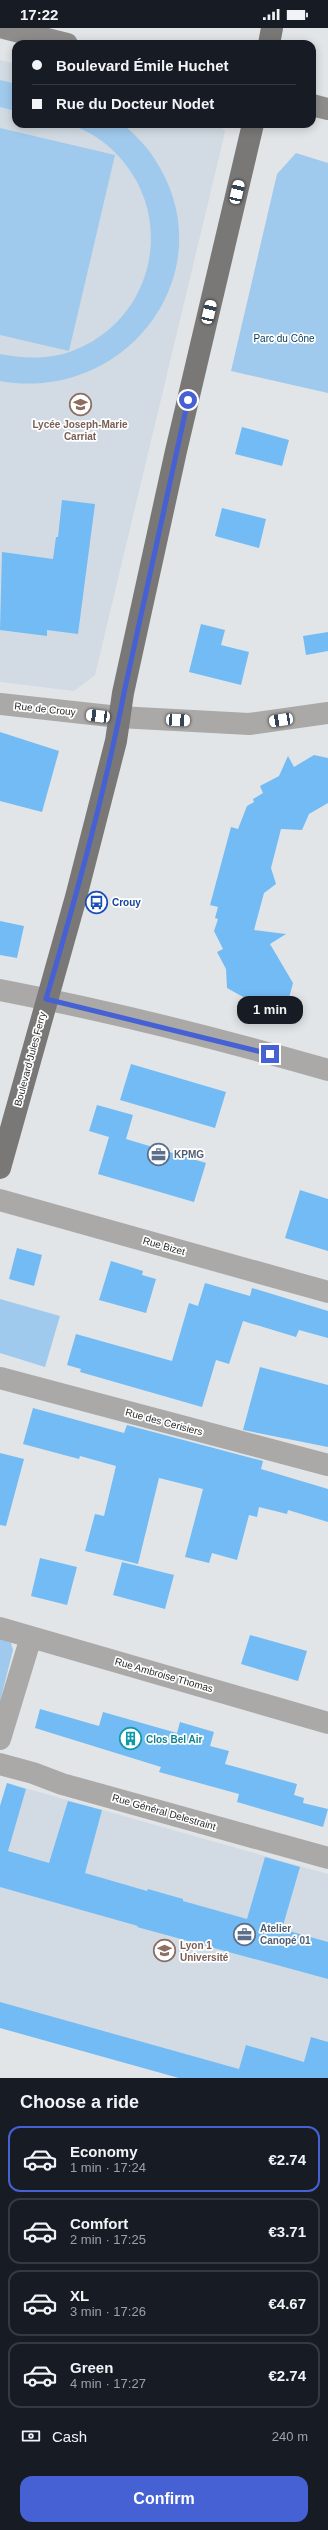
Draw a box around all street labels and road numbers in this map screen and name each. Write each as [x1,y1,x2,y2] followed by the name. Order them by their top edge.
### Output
[14,700,76,718] street label: Rue de Crouy
[12,1011,48,1107] street label: Boulevard Jules Ferry
[142,1235,187,1257] street label: Rue Bizet
[124,1406,204,1438] street label: Rue des Cerisiers
[114,1656,214,1694] street label: Rue Ambroise Thomas
[111,1792,217,1832] street label: Rue Général Delestraint

